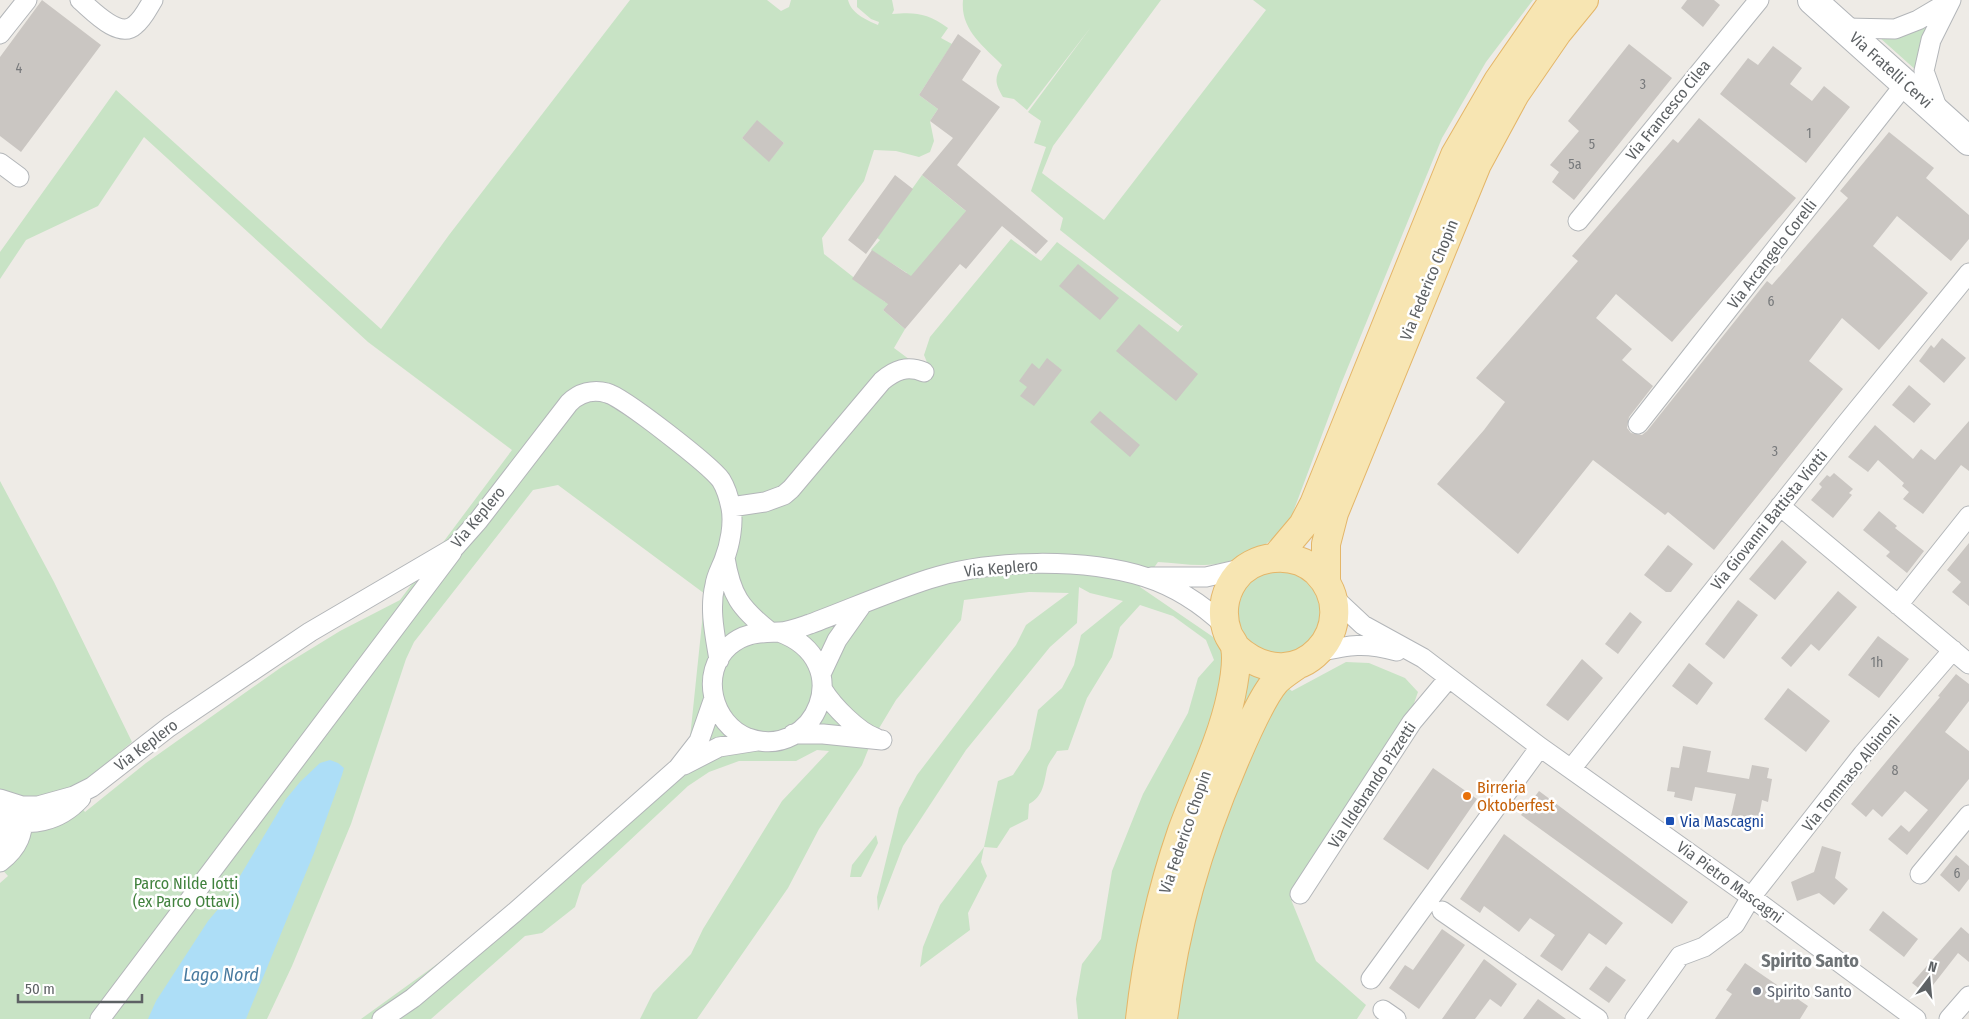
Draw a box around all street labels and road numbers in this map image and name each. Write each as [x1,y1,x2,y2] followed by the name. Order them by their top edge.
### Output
[1846,28,1936,112] street label: Via Fratelli Cervi
[1622,56,1714,164] street label: Via Francesco Cilea
[1723,196,1821,312] street label: Via Arcangelo Corelli
[1396,217,1462,343] street label: Via Federico Chopin
[1707,446,1831,594] street label: Via Giovanni Battista Viotti
[447,483,509,551] street label: Via Keplero
[963,555,1039,581] street label: Via Keplero
[1798,711,1904,835] street label: Via Tommaso Albinoni
[111,715,181,775] street label: Via Keplero
[1324,718,1420,852] street label: Via Ildebrando Pizzetti
[1155,768,1215,896] street label: Via Federico Chopin
[1673,837,1787,927] street label: Via Pietro Mascagni

